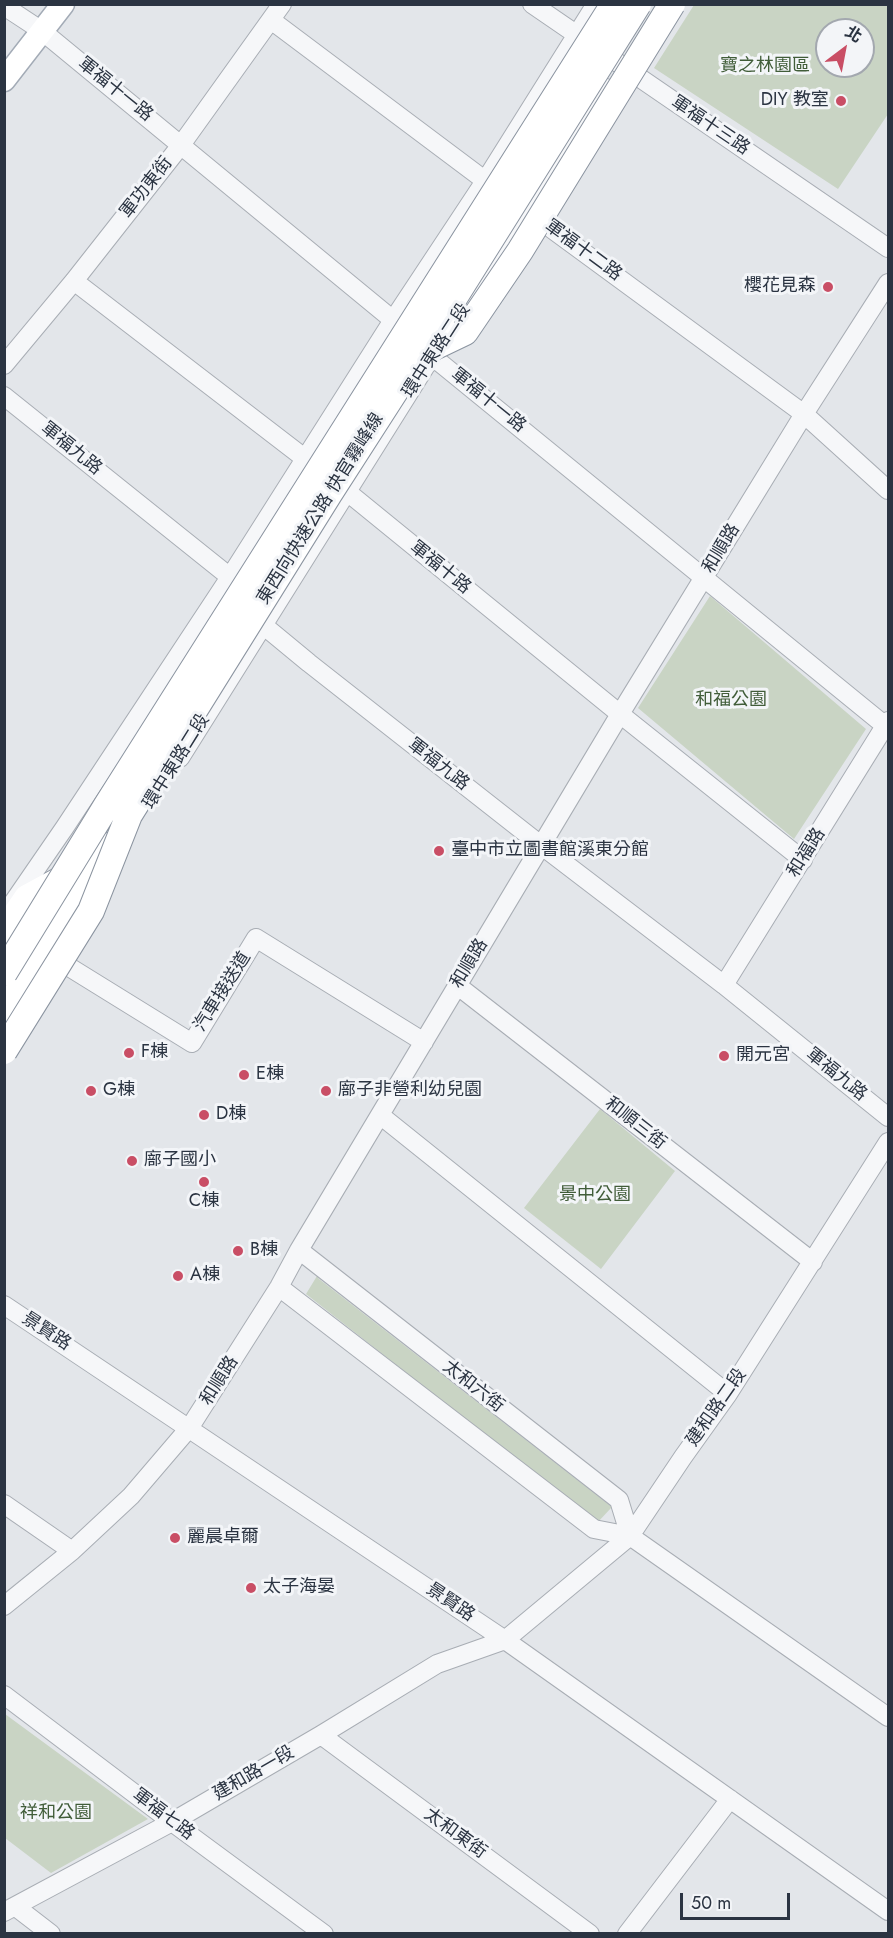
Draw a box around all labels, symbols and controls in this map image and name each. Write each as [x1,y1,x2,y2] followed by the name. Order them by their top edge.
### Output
[815,18,875,78] north arrow
[841,20,867,48] text: 北
[73,53,157,127] street label: 軍福十一路
[720,56,810,78] park label: 寶之林園區
[761,90,829,112] place label: DIY 教室
[667,92,753,160] street label: 軍福十三路
[834,94,848,108] marker: DIY 教室
[116,153,178,223] street label: 軍功東街
[540,216,626,286] street label: 軍福十二路
[744,276,816,298] place label: 櫻花見森
[821,280,835,294] marker: 櫻花見森
[399,300,475,402] street label: 環中東路二段
[446,364,530,438] street label: 軍福十一路
[253,409,389,609] street label: 東西向快速公路 快官霧峰線
[36,418,106,480] street label: 軍福九路
[699,520,745,578] street label: 和順路
[405,537,475,599] street label: 軍福十路
[695,690,767,712] park label: 和福公園
[139,710,215,814] street label: 環中東路二段
[403,734,473,796] street label: 軍福九路
[784,824,830,882] street label: 和福路
[451,840,649,862] place label: 臺中市立圖書館溪東分館
[432,844,446,858] marker: 臺中市立圖書館溪東分館
[447,935,493,993] street label: 和順路
[190,948,256,1036] street label: 汽車接送道
[141,1042,168,1064] place label: F棟
[801,1044,871,1106] street label: 軍福九路
[736,1045,790,1067] place label: 開元宮
[122,1046,136,1060] marker: F棟
[717,1049,731,1063] marker: 開元宮
[256,1064,284,1086] place label: E棟
[237,1068,251,1082] marker: E棟
[103,1080,135,1102] place label: G棟
[338,1080,482,1102] place label: 廍子非營利幼兒園
[84,1084,98,1098] marker: G棟
[319,1084,333,1098] marker: 廍子非營利幼兒園
[600,1093,670,1155] street label: 和順三街
[216,1104,246,1126] place label: D棟
[197,1108,211,1122] marker: D棟
[144,1150,216,1172] place label: 廍子國小
[125,1154,139,1168] marker: 廍子國小
[197,1175,211,1189] marker: C棟
[559,1185,631,1207] park label: 景中公園
[189,1191,219,1213] place label: C棟
[250,1240,278,1262] place label: B棟
[231,1244,245,1258] marker: B棟
[190,1265,220,1287] place label: A棟
[171,1269,185,1283] marker: A棟
[17,1308,75,1356] street label: 景賢路
[197,1352,243,1410] street label: 和順路
[438,1356,508,1418] street label: 太和六街
[682,1365,752,1451] street label: 建和路二段
[187,1527,259,1549] place label: 麗晨卓爾
[168,1531,182,1545] marker: 麗晨卓爾
[263,1577,335,1599] place label: 太子海晏
[422,1579,478,1627] street label: 景賢路
[244,1581,258,1595] marker: 太子海晏
[210,1742,298,1806] street label: 建和路一段
[128,1785,198,1845] street label: 軍福七路
[20,1803,92,1825] park label: 祥和公園
[420,1804,490,1864] street label: 太和東街
[683,1881,792,1919] scale bar
[691,1890,731,1916] text: 50 m

